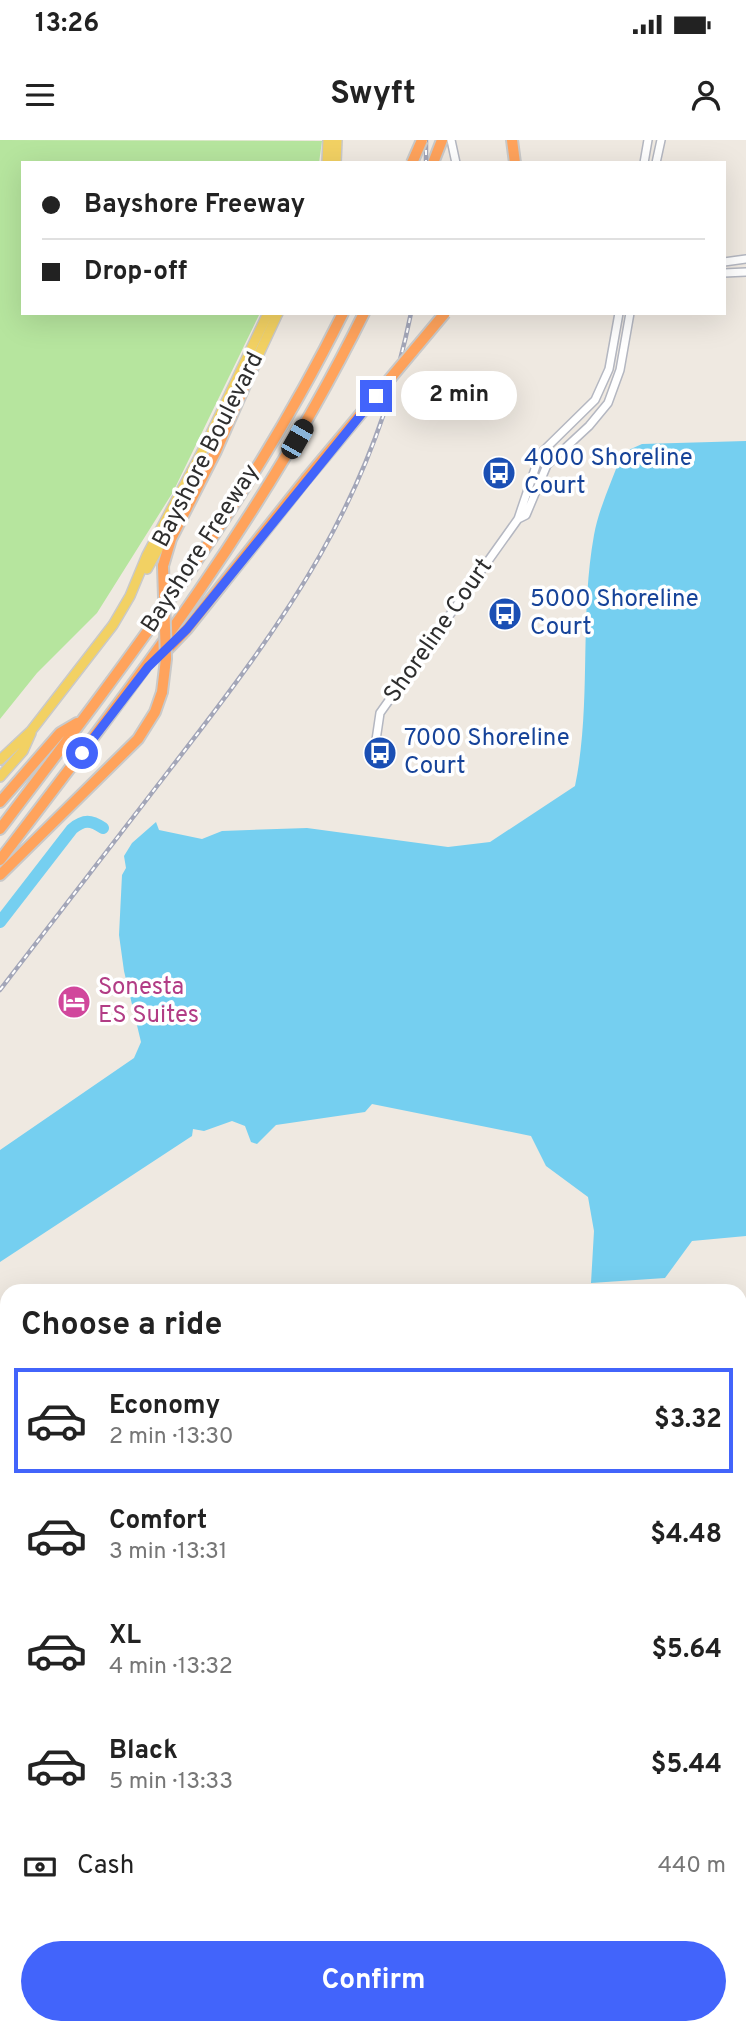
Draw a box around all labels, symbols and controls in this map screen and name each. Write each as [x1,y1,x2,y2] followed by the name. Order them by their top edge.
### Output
[35,8,99,41] text: 13:26
[330,75,416,115] text: Swyft
[21,76,59,114] icon: menu
[687,76,725,114] icon: person
[84,189,305,222] text: Bayshore Freeway
[84,256,187,289] text: Drop-off
[147,347,271,553] street label: Bayshore Boulevard
[400,372,516,420] callout: 2 min
[360,380,392,412] route end
[429,381,489,410] text: 2 min
[278,416,317,462] car
[524,444,693,502] place label: 4000 Shoreline Court
[480,454,518,492] bus stop icon: 4000 Shoreline Court
[135,459,267,639] street label: Bayshore Freeway
[378,553,500,709] street label: Shoreline Court
[530,585,699,643] place label: 5000 Shoreline Court
[486,595,524,633] bus stop icon: 5000 Shoreline Court
[404,724,570,782] place label: 7000 Shoreline Court
[361,734,399,772] bus stop icon: 7000 Shoreline Court
[66,737,98,769] route start
[98,973,199,1031] place label: Sonesta ES Suites
[55,983,93,1021] hotel icon: Sonesta ES Suites
[21,1306,222,1346] text: Choose a ride
[25,1389,88,1452] icon: car
[109,1390,220,1423] text: Economy
[654,1404,722,1437] text: $3.32
[109,1423,234,1452] text: 2 min · 13:30
[25,1504,88,1567] icon: car
[109,1505,207,1538] text: Comfort
[650,1519,722,1552] text: $4.48
[109,1538,227,1567] text: 3 min · 13:31
[25,1619,88,1682] icon: car
[109,1620,141,1653] text: XL
[651,1634,722,1667] text: $5.64
[109,1653,233,1682] text: 4 min · 13:32
[25,1734,88,1797] icon: car
[109,1735,178,1768] text: Black
[651,1749,722,1782] text: $5.44
[109,1768,233,1797] text: 5 min · 13:33
[21,1848,59,1886] icon: cash
[77,1850,134,1883] text: Cash
[658,1852,726,1881] text: 440 m
[21,1941,726,2021] button: Confirm

